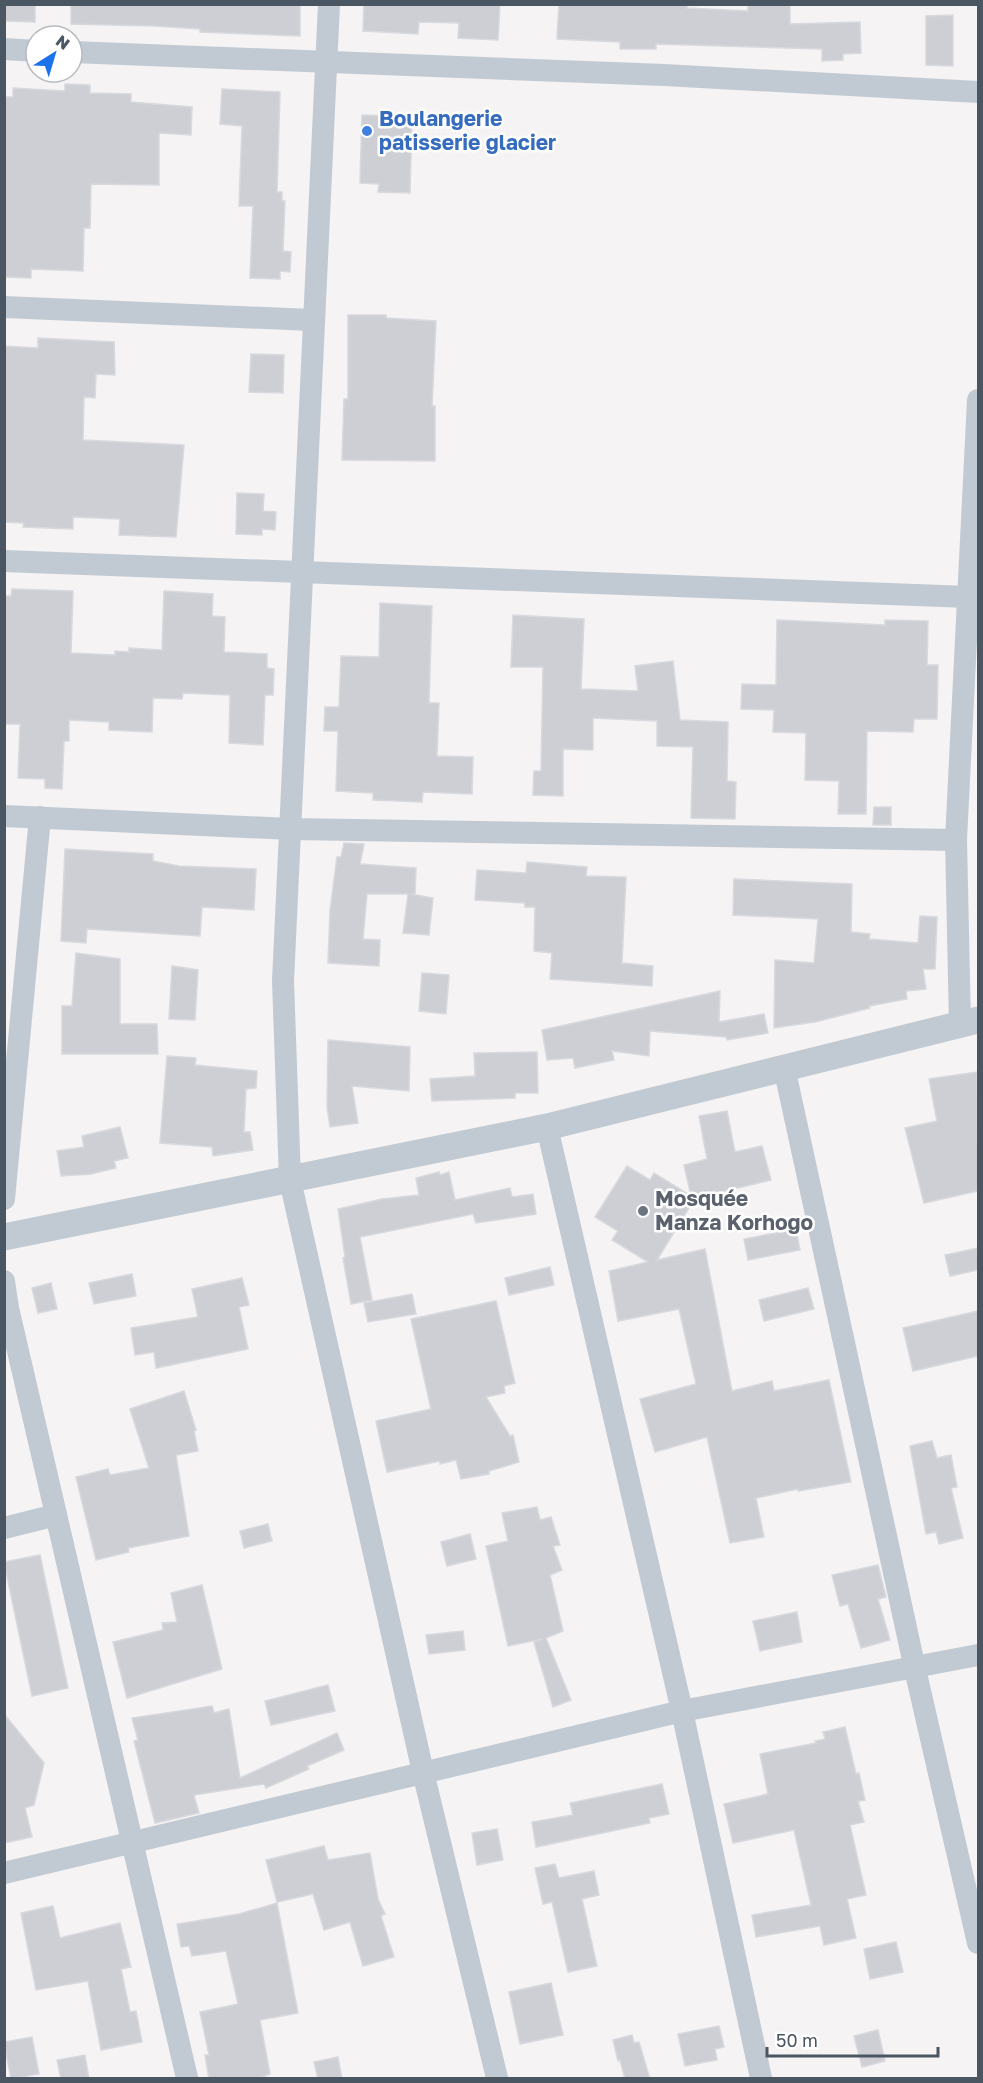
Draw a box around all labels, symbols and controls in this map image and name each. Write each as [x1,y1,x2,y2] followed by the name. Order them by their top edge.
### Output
[24,24,84,84] north arrow
[52,30,74,54] text: N
[379,105,556,155] place label: Boulangerie patisserie glacier
[360,124,374,138] marker: Boulangerie patisserie glacier
[655,1185,813,1235] place label: Mosquée Manza Korhogo
[636,1204,650,1218] marker: Mosquée Manza Korhogo
[767,2020,938,2058] scale bar
[776,2029,818,2051] text: 50 m

